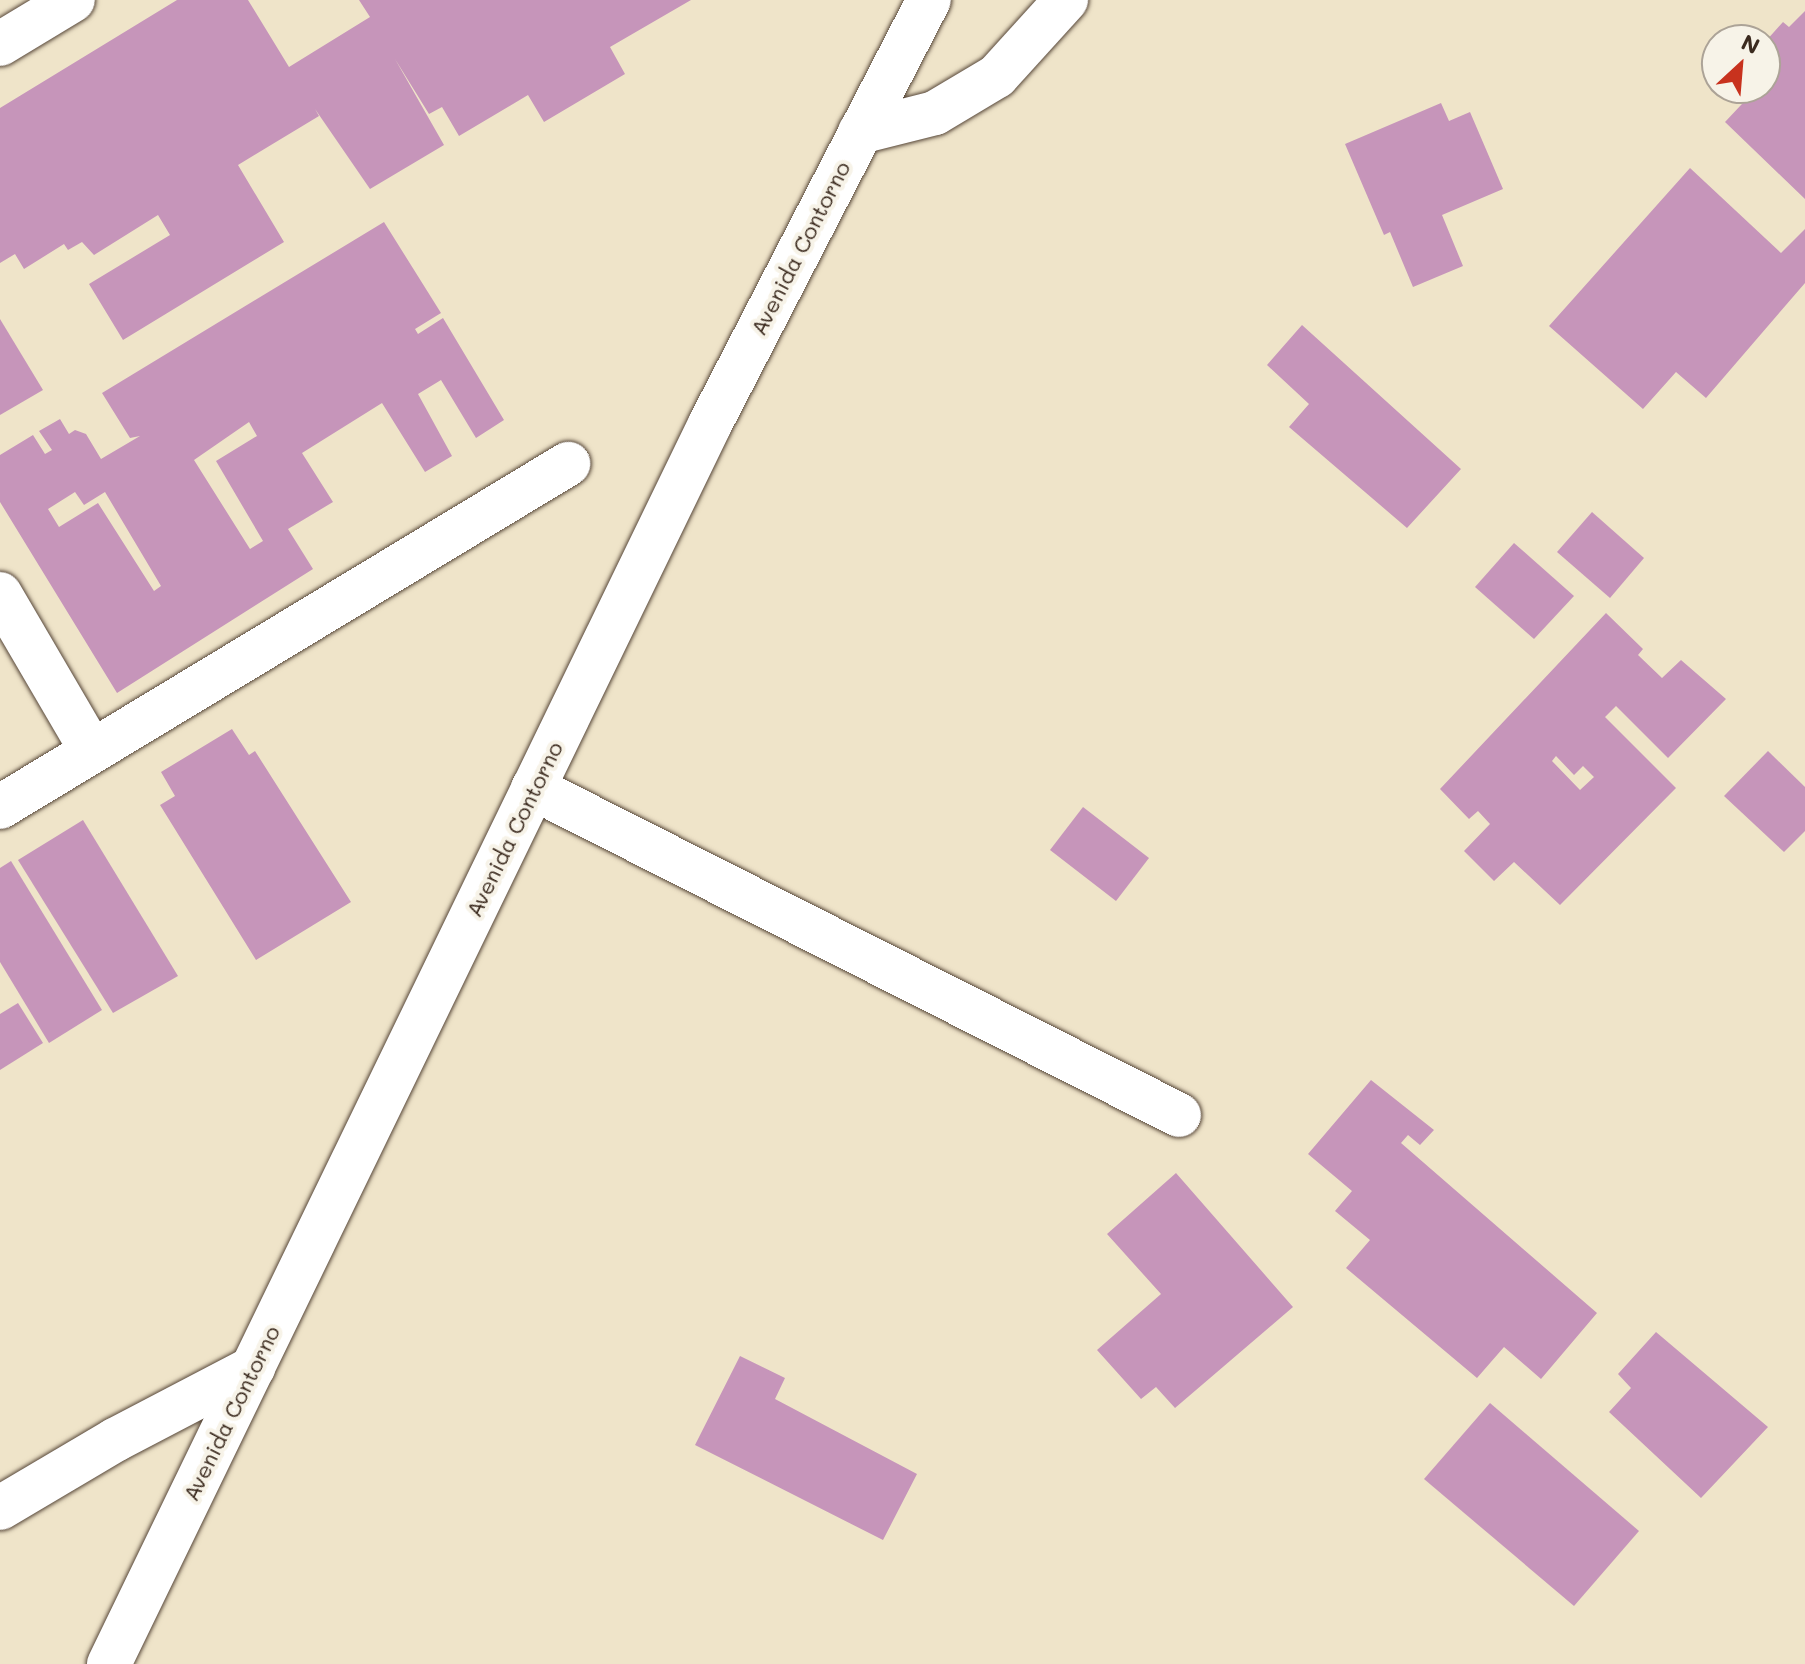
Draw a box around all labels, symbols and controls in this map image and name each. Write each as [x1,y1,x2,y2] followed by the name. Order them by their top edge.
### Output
[1701,24,1781,104] north arrow
[1737,27,1765,60] text: N
[745,157,855,339] street label: Avenida Contorno
[460,737,568,921] street label: Avenida Contorno
[177,1321,285,1505] street label: Avenida Contorno

